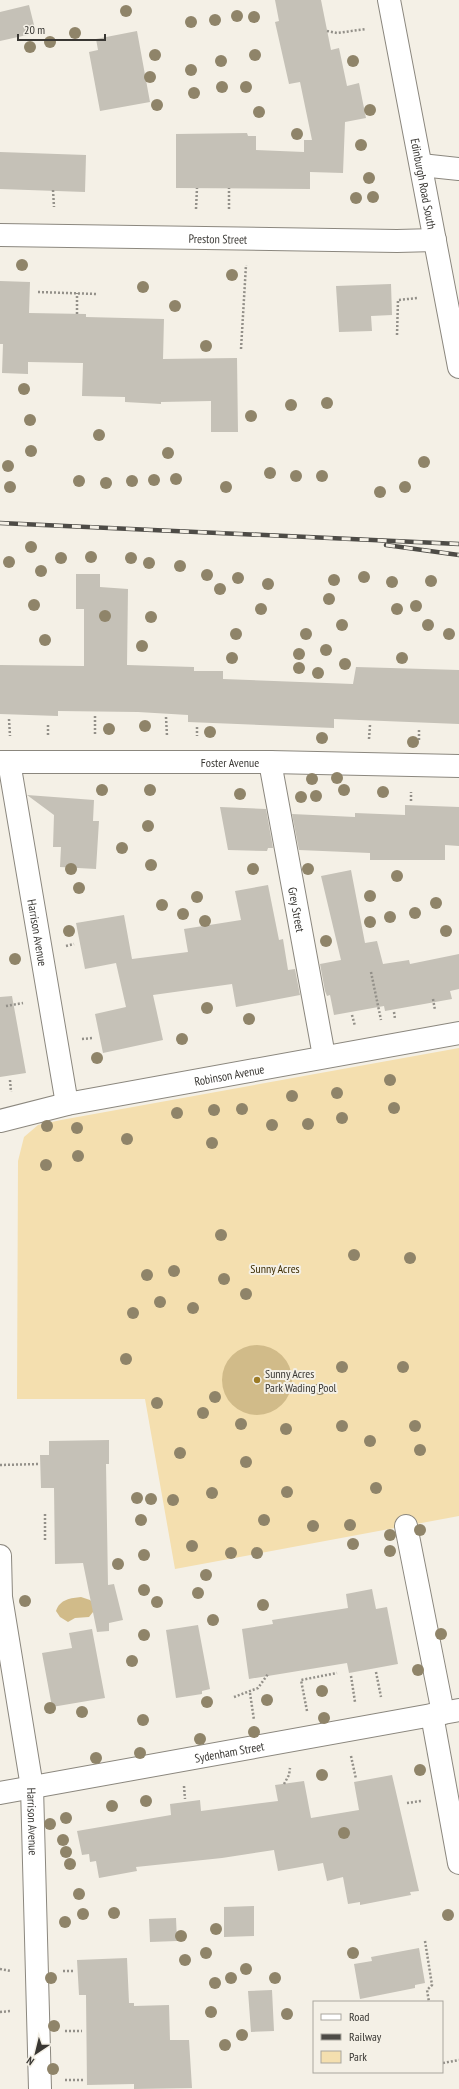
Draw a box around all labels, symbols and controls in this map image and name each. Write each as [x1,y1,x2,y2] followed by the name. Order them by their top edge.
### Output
[18,16,105,42] scale bar
[24,22,45,37] text: 20 m
[408,137,440,230] street label: Edinburgh Road South
[189,230,248,246] street label: Preston Street
[201,755,259,770] street label: Foster Avenue
[286,886,309,934] street label: Grey Street
[25,898,51,967] street label: Harrison Avenue
[193,1061,265,1088] street label: Robinson Avenue
[250,1261,300,1276] park label: Sunny Acres
[265,1366,337,1395] place label: Sunny Acres Park Wading Pool
[252,1375,262,1385] marker: Sunny Acres Park Wading Pool
[193,1738,266,1765] street label: Sydenham Street
[25,1787,41,1855] street label: Harrison Avenue
[313,2001,443,2073] legend
[349,2009,369,2024] text: Road
[349,2029,382,2044] text: Railway
[16,2033,56,2073] north arrow
[349,2049,367,2064] text: Park
[24,2054,37,2069] text: N

